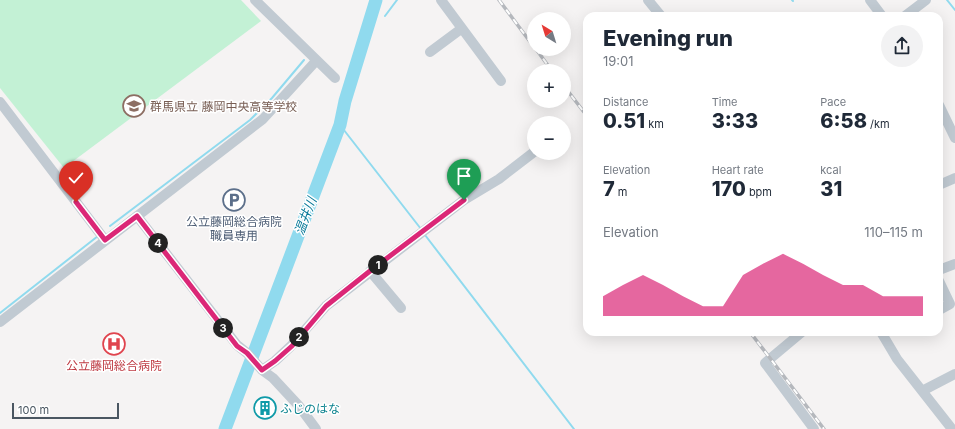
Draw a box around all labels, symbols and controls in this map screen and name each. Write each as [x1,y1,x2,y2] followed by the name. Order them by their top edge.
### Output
[527,12,571,56] north arrow
[527,12,571,160] map controls
[603,25,733,51] text: Evening run
[881,25,923,67] button: share
[603,53,634,69] text: 19:01
[527,64,571,108] button: +
[121,93,147,119] school or university icon: 群馬県立 藤岡中央高等学校
[603,95,648,109] text: Distance
[712,95,737,109] text: Time
[820,95,846,109] text: Pace
[150,99,297,114] place label: 群馬県立 藤岡中央高等学校
[603,109,645,133] text: 0.51
[712,109,758,133] text: 3:33
[820,109,867,133] text: 6:58
[527,116,571,160] button: −
[645,117,664,131] text: km
[867,117,890,131] text: /km
[447,159,481,200] pin
[59,161,93,202] pin
[603,163,650,177] text: Elevation
[712,163,764,177] text: Heart rate
[820,163,841,177] text: kcal
[453,165,475,187] icon: arrive
[65,167,87,189] icon: check
[603,177,615,201] text: 7
[712,177,746,201] text: 170
[820,177,842,201] text: 31
[615,185,628,199] text: m
[746,185,772,199] text: bpm
[221,187,247,213] parking icon: 公立藤岡総合病院 職員専用
[291,193,320,237] water label: 温井川
[186,214,282,243] place label: 公立藤岡総合病院 職員専用
[603,224,659,240] text: Elevation
[864,224,923,240] text: 110–115 m
[148,233,168,253] pin: 4
[154,236,162,250] text: 4
[368,255,388,275] pin: 1
[376,258,380,272] text: 1
[213,318,233,338] pin: 3
[219,321,227,335] text: 3
[289,327,309,347] pin: 2
[296,330,302,344] text: 2
[101,331,127,357] hospital icon: 公立藤岡総合病院
[66,358,162,373] place label: 公立藤岡総合病院
[252,395,278,421] building icon: ふじのはな
[12,401,119,420] scale bar
[280,401,340,416] place label: ふじのはな
[18,403,49,417] text: 100 m

